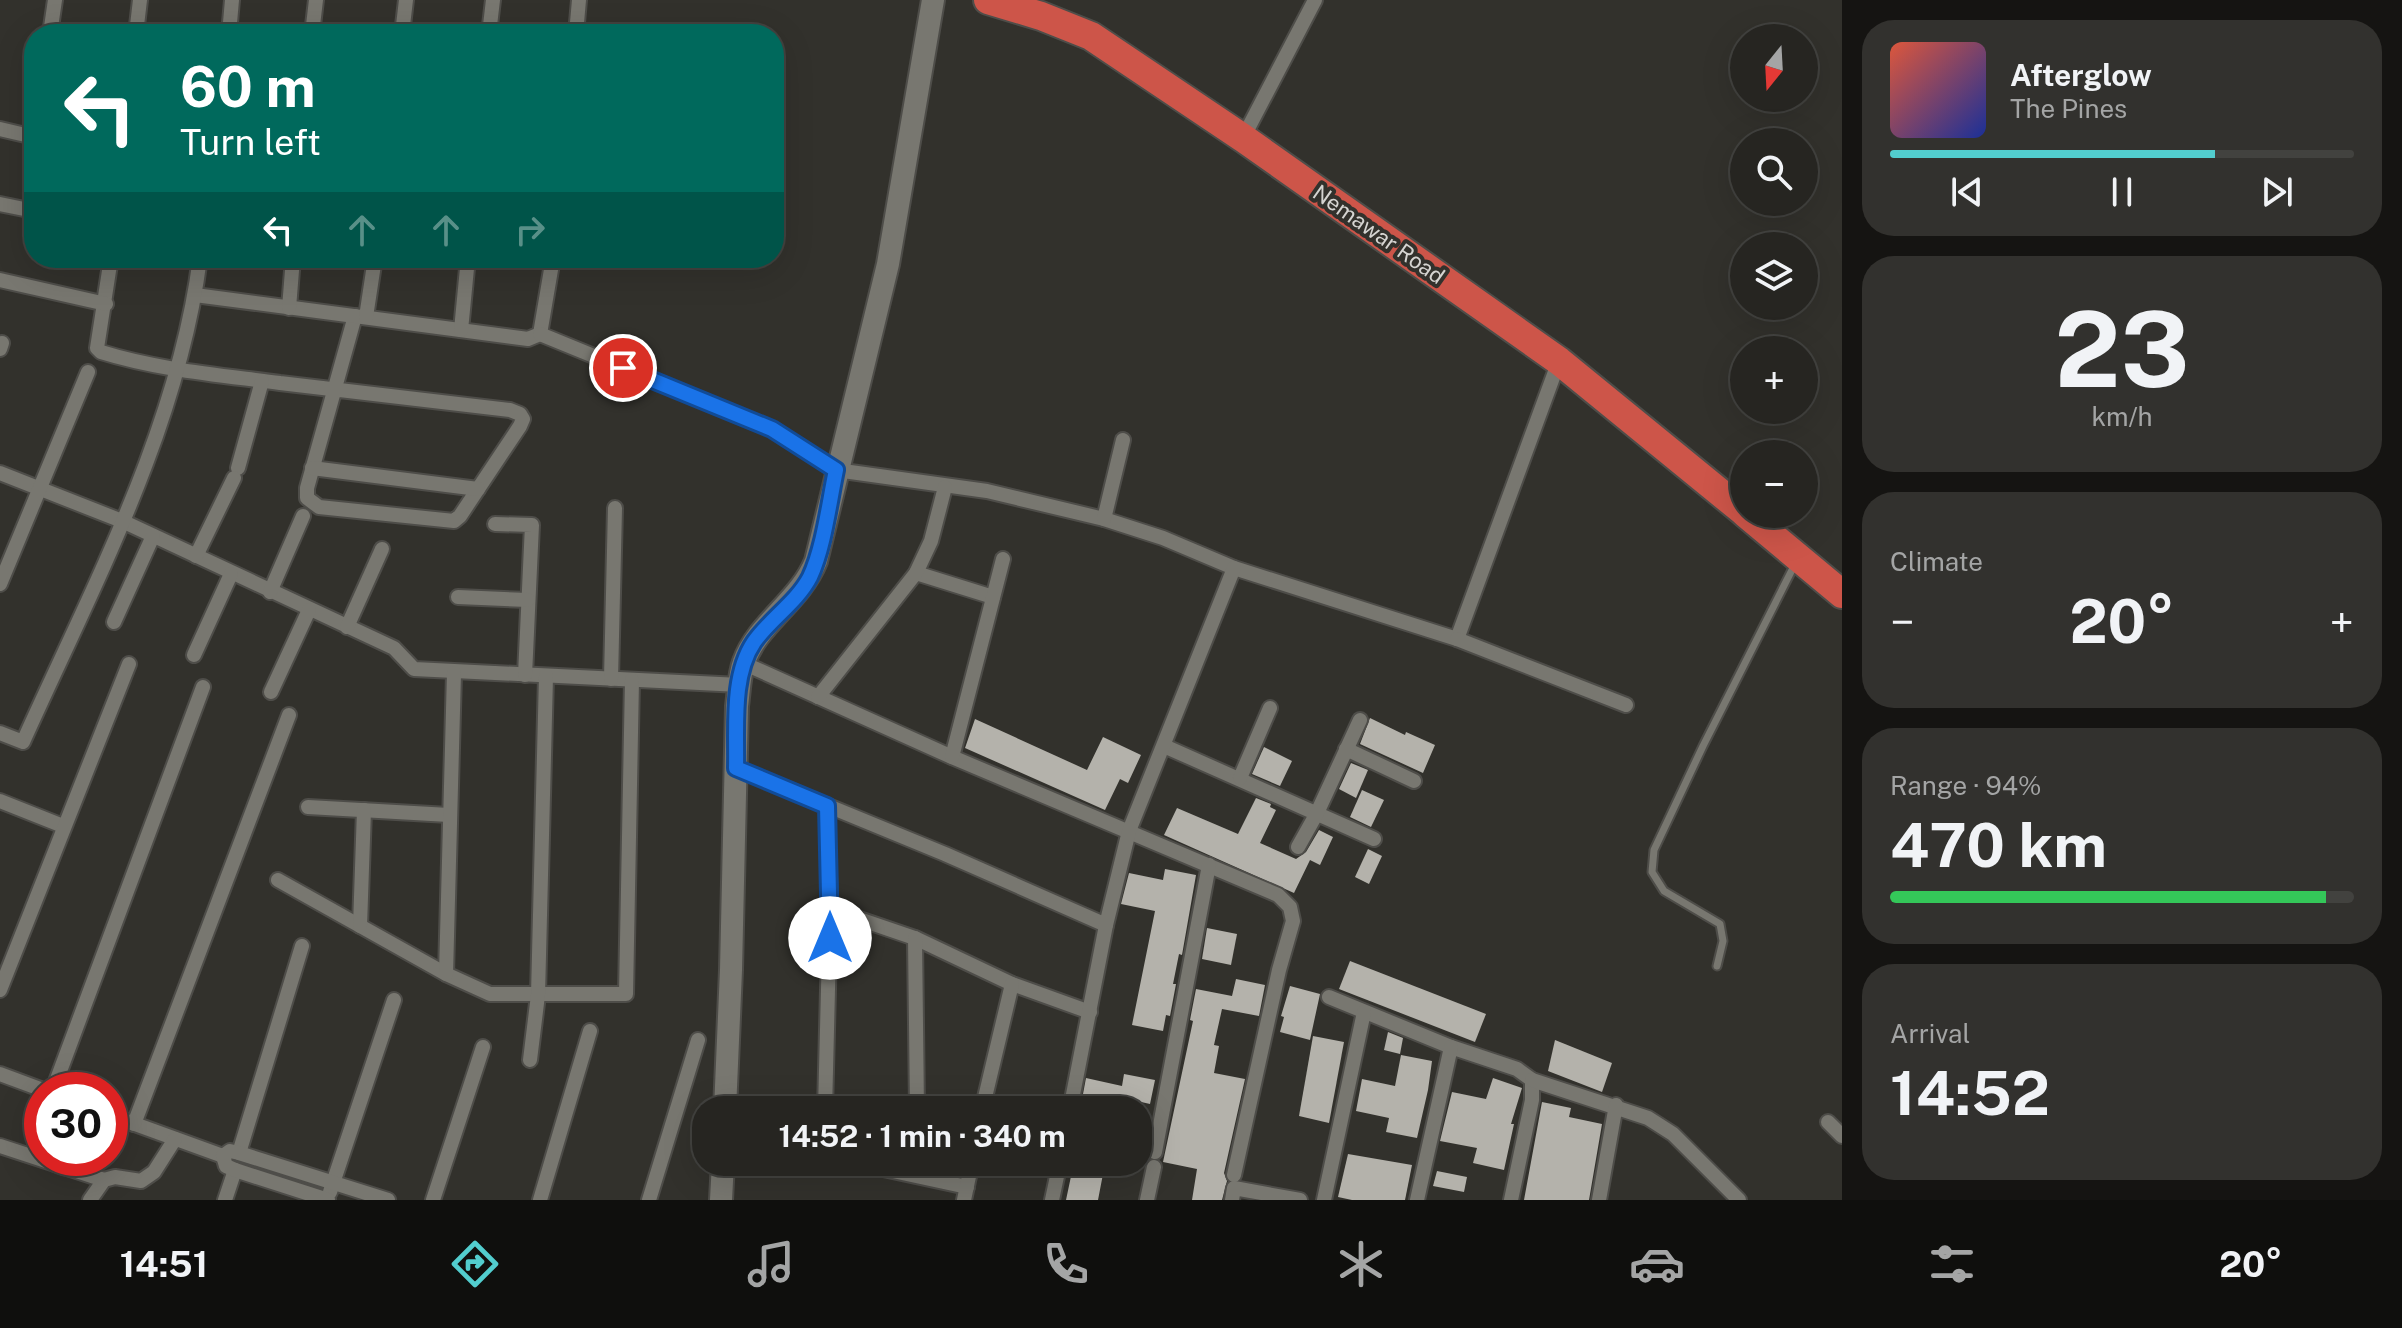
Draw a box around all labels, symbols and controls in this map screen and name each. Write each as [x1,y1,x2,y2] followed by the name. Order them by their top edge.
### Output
[1730,24,1818,112] north arrow
[1730,24,1818,528] map controls
[180,54,316,120] text: 60 m
[48,56,152,160] icon: left
[2010,57,2152,93] text: Afterglow
[2010,93,2127,124] text: The Pines
[180,121,321,163] text: Turn left
[1730,128,1818,216] button: search
[1945,170,1989,214] icon: previous
[2100,170,2144,214] icon: pause
[2255,170,2299,214] icon: next
[1308,179,1450,289] street label: Nemawar Road
[256,208,300,252] icon: left
[340,208,384,252] icon: ahead
[424,208,468,252] icon: ahead
[508,208,552,252] icon: right
[1730,232,1818,320] button: layers
[2054,288,2190,410] text: 23
[589,334,657,402] pin
[1730,336,1818,424] button: +
[601,346,645,390] icon: arrive
[2091,401,2153,432] text: km/h
[1730,440,1818,528] button: −
[1890,546,1983,577] text: Climate
[2069,586,2175,657] text: 20°
[1890,596,1914,648] text: −
[2330,596,2354,648] text: +
[1890,770,2042,801] text: Range · 94%
[1890,810,2107,881] text: 470 km
[788,896,872,980] position arrow
[1890,1018,1970,1049] text: Arrival
[1890,1058,2050,1129] text: 14:52
[24,1072,128,1176] speed limit sign: 30
[778,1118,1066,1154] text: 14:52 · 1 min · 340 m
[447,1236,503,1292] icon: directions
[743,1236,799,1292] icon: music
[1038,1236,1094,1292] icon: phone
[1333,1236,1389,1292] icon: climate
[1629,1236,1685,1292] icon: car
[1924,1236,1980,1292] icon: filters
[120,1243,208,1285] text: 14:51
[2219,1243,2282,1285] text: 20°

